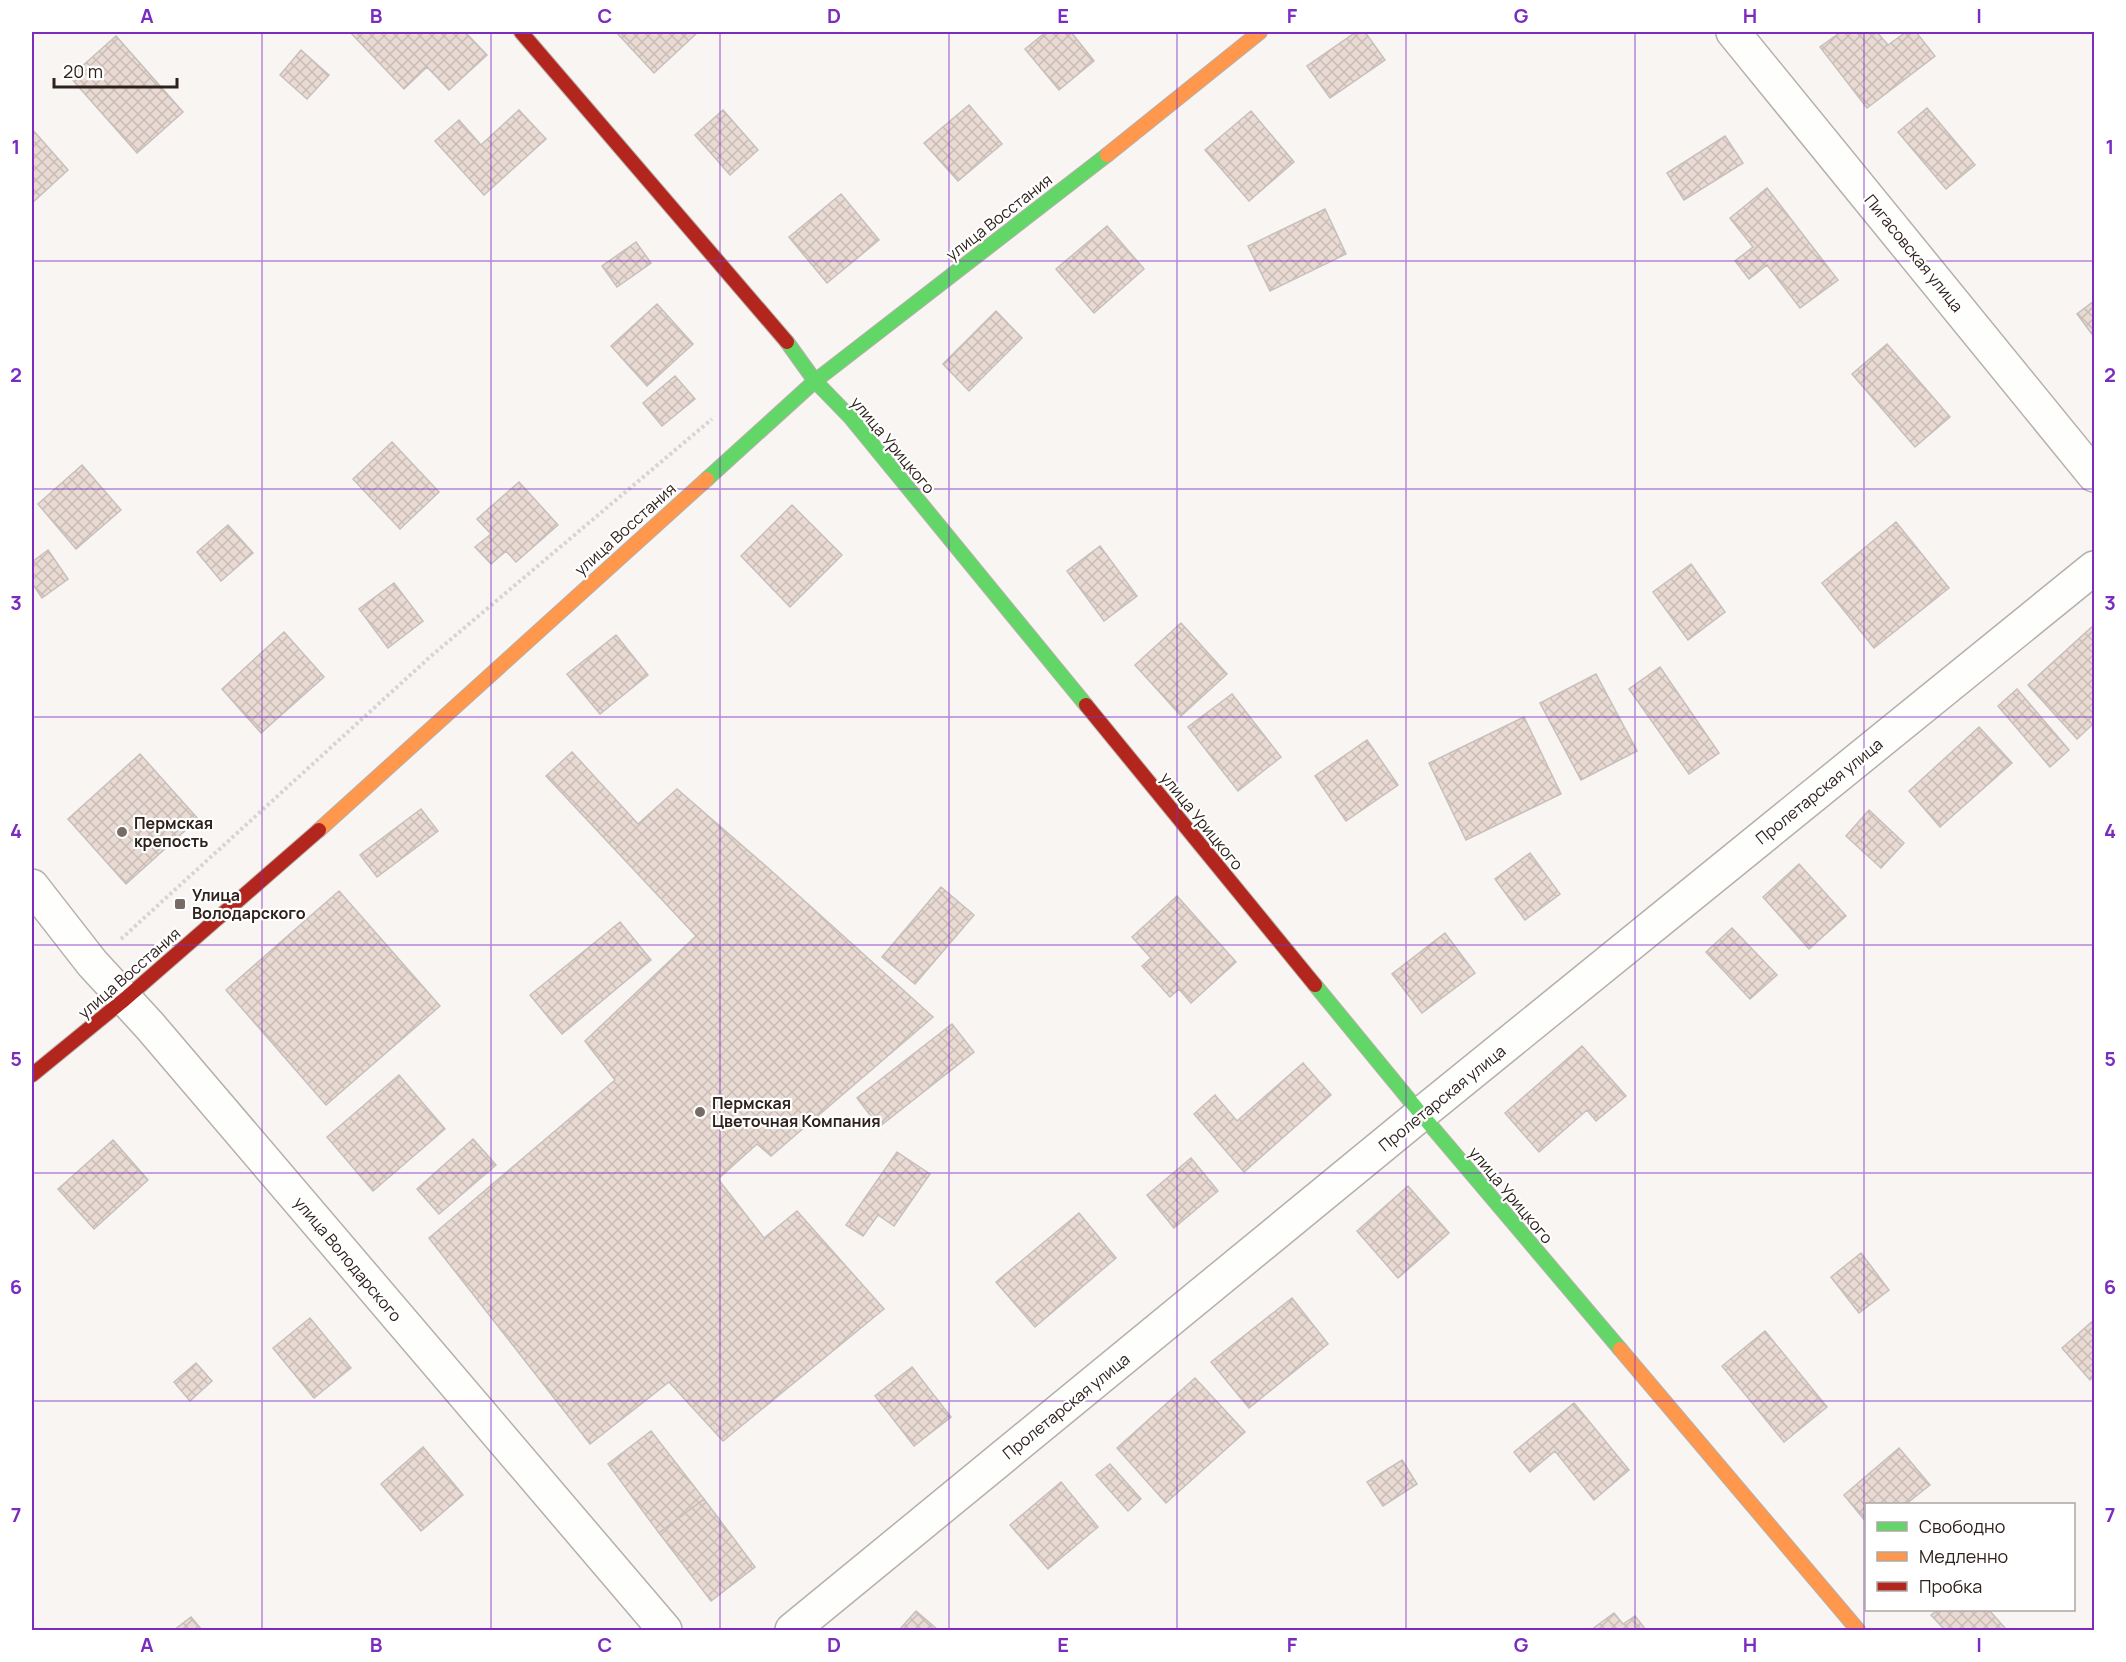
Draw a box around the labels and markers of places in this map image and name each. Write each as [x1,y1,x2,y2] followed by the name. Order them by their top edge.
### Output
[134,812,213,852] place label: Пермская крепость
[115,825,129,839] marker: Пермская крепость
[192,884,306,924] place label: Улица Володарского
[173,897,187,911] marker: Улица Володарского
[712,1092,881,1132] place label: Пермская Цветочная Компания
[693,1105,707,1119] marker: Пермская Цветочная Компания

